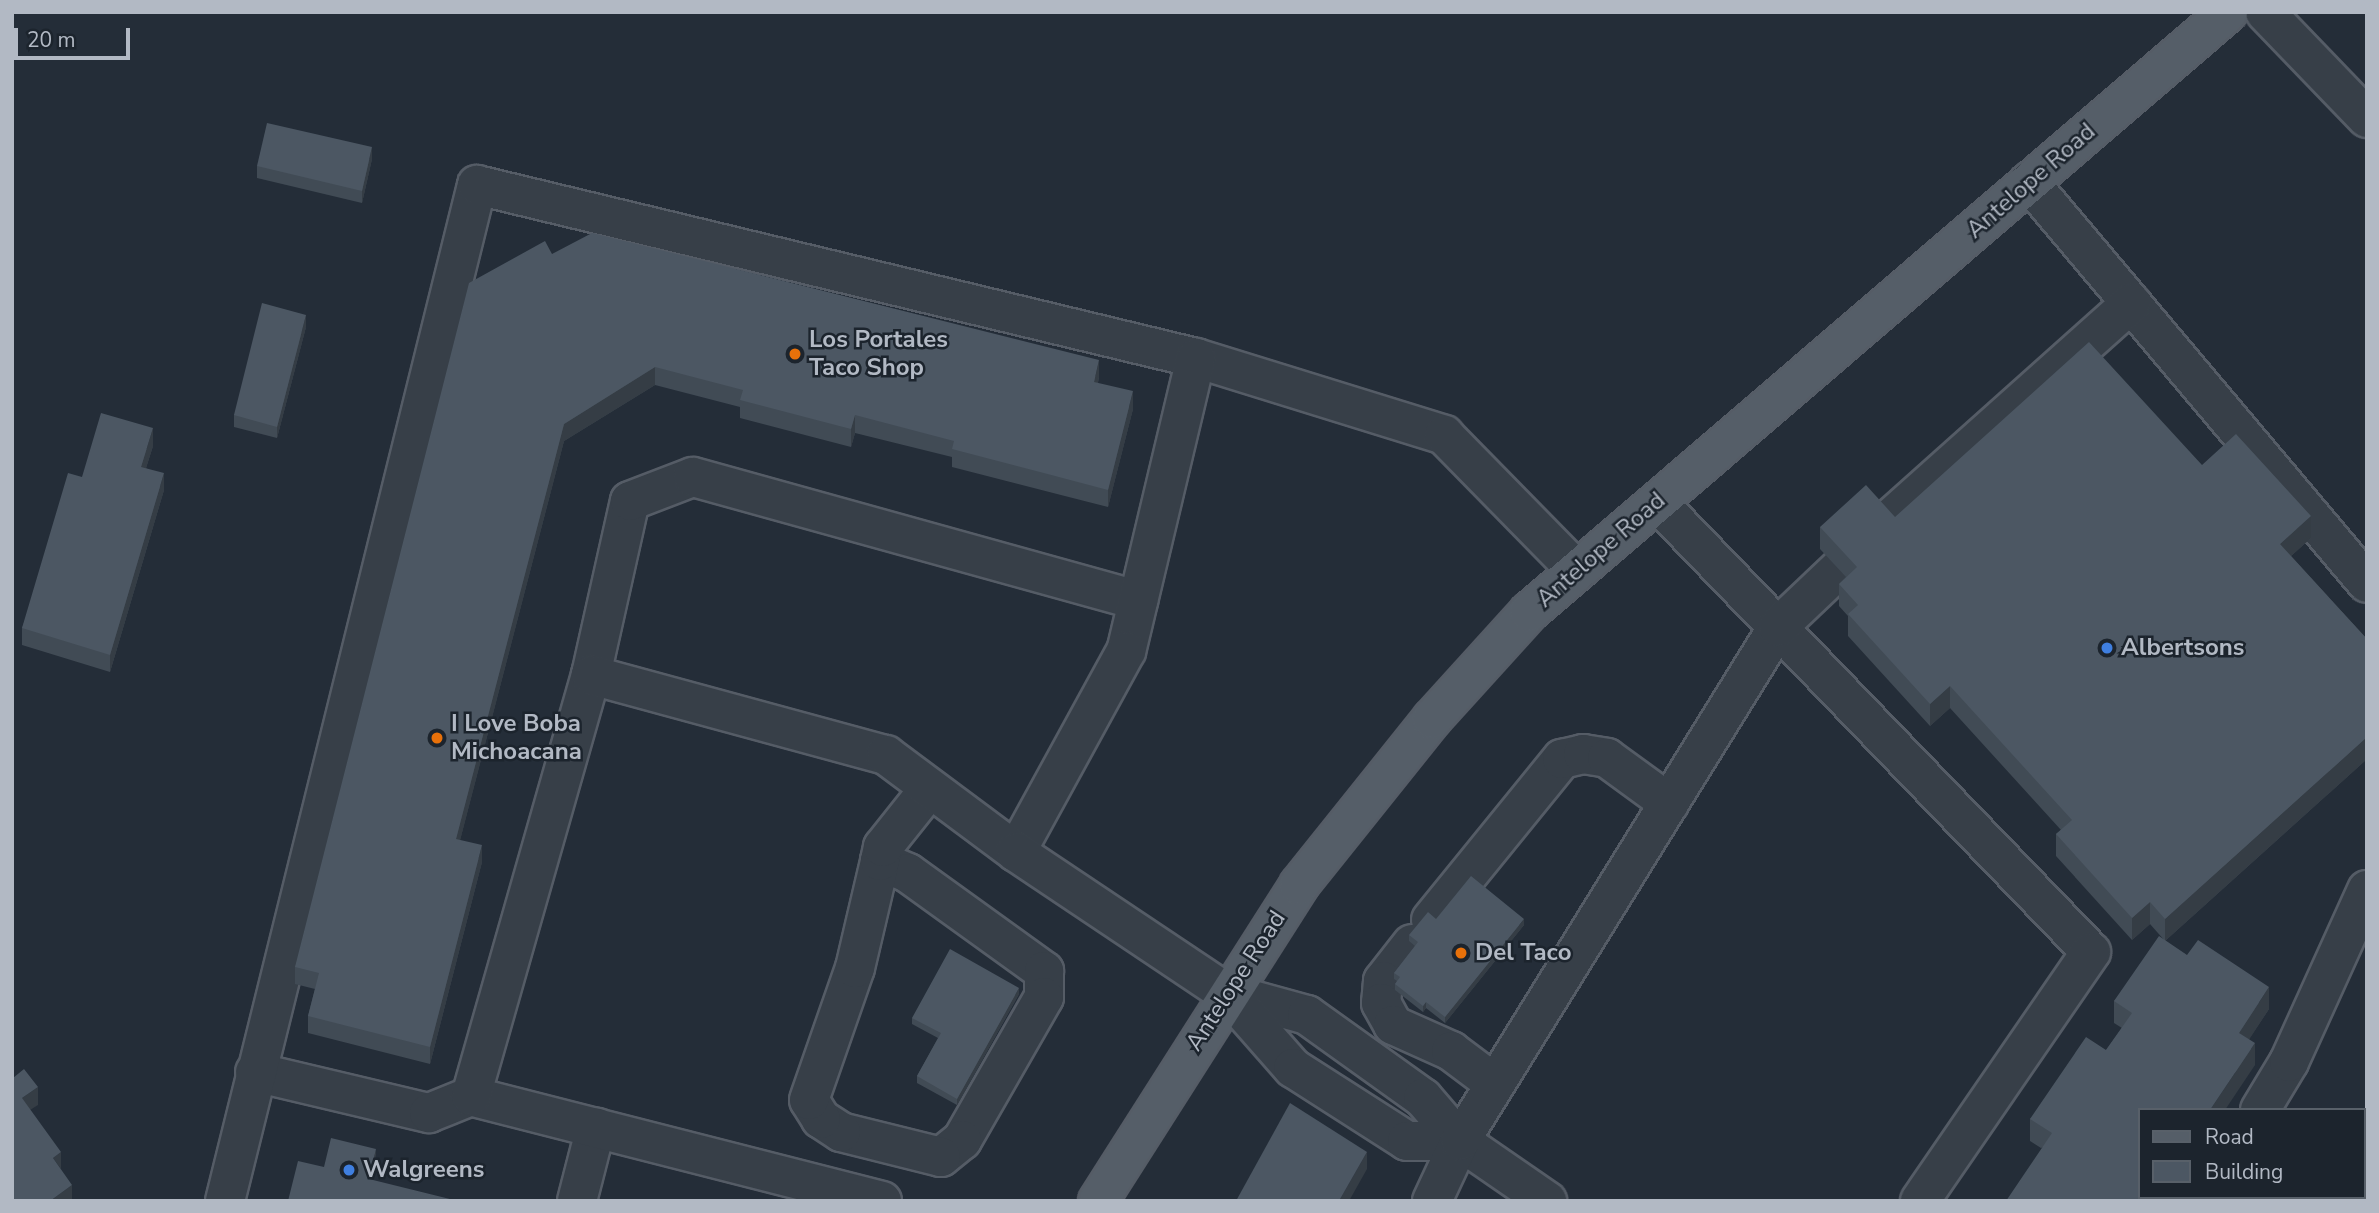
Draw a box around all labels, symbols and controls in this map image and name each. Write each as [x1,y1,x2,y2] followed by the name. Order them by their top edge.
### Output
[18,14,133,58] scale bar
[27,26,76,54] text: 20 m
[1961,117,2101,245] street label: Antelope Road
[809,326,948,382] place label: Los Portales Taco Shop
[787,346,803,362] marker: Los Portales Taco Shop
[1531,486,1671,614] street label: Antelope Road
[2121,634,2245,662] place label: Albertsons
[2099,640,2115,656] marker: Albertsons
[451,710,582,766] place label: I Love Boba Michoacana
[429,730,445,746] marker: I Love Boba Michoacana
[1180,906,1292,1056] street label: Antelope Road
[1475,939,1572,967] place label: Del Taco
[1453,945,1469,961] marker: Del Taco
[2138,1108,2365,1199] legend
[2205,1123,2254,1151] text: Road
[363,1156,484,1184] place label: Walgreens
[2205,1158,2283,1186] text: Building
[341,1162,357,1178] marker: Walgreens

